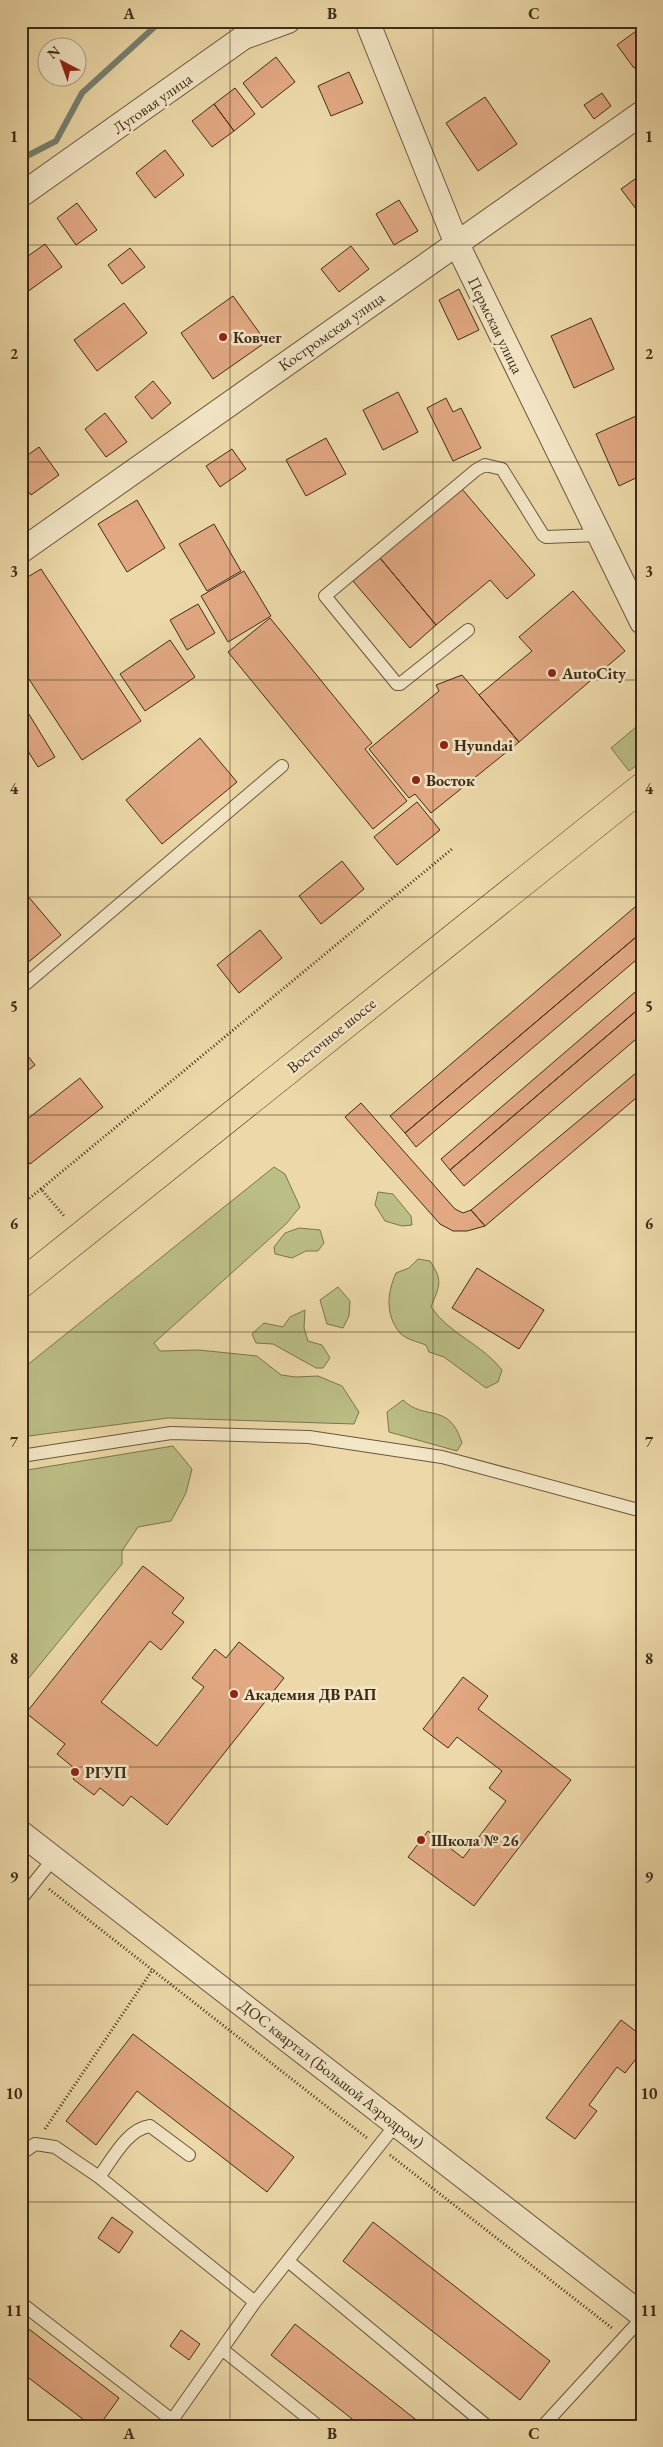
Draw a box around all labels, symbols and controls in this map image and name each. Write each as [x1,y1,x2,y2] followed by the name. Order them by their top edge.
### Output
[122,3,135,24] text: A
[327,3,337,24] text: B
[528,3,540,24] text: C
[38,38,88,88] north arrow
[43,41,64,63] text: N
[108,68,197,139] street label: Луговая улица
[10,126,18,147] text: 1
[645,126,653,147] text: 1
[463,273,528,378] street label: Пермская улица
[274,287,389,376] street label: Костромская улица
[233,327,282,348] place label: Ковчег
[217,331,229,343] marker: Ковчег
[10,343,19,364] text: 2
[645,343,654,364] text: 2
[10,561,18,582] text: 3
[645,561,653,582] text: 3
[561,663,626,684] place label: AutoCity
[546,667,558,679] marker: AutoCity
[454,735,513,756] place label: Hyundai
[438,739,450,751] marker: Hyundai
[426,770,475,791] place label: Восток
[410,774,422,786] marker: Восток
[10,778,19,799] text: 4
[645,778,654,799] text: 4
[282,993,380,1078] street label: Восточное шоссе
[10,996,18,1017] text: 5
[645,996,653,1017] text: 5
[10,1213,19,1234] text: 6
[645,1213,654,1234] text: 6
[10,1431,19,1452] text: 7
[645,1431,654,1452] text: 7
[10,1648,18,1669] text: 8
[645,1648,653,1669] text: 8
[243,1684,377,1705] place label: Академия ДВ РАП
[228,1688,240,1700] marker: Академия ДВ РАП
[85,1762,127,1783] place label: РГУП
[69,1766,81,1778] marker: РГУП
[431,1830,519,1851] place label: Школа № 26
[415,1834,427,1846] marker: Школа № 26
[10,1866,19,1887] text: 9
[645,1866,654,1887] text: 9
[235,1995,429,2152] street label: ДОС квартал (Большой Аэродром)
[6,2083,23,2104] text: 10
[641,2083,658,2104] text: 10
[6,2300,22,2321] text: 11
[641,2300,657,2321] text: 11
[122,2423,135,2444] text: A
[327,2423,337,2444] text: B
[528,2423,540,2444] text: C

